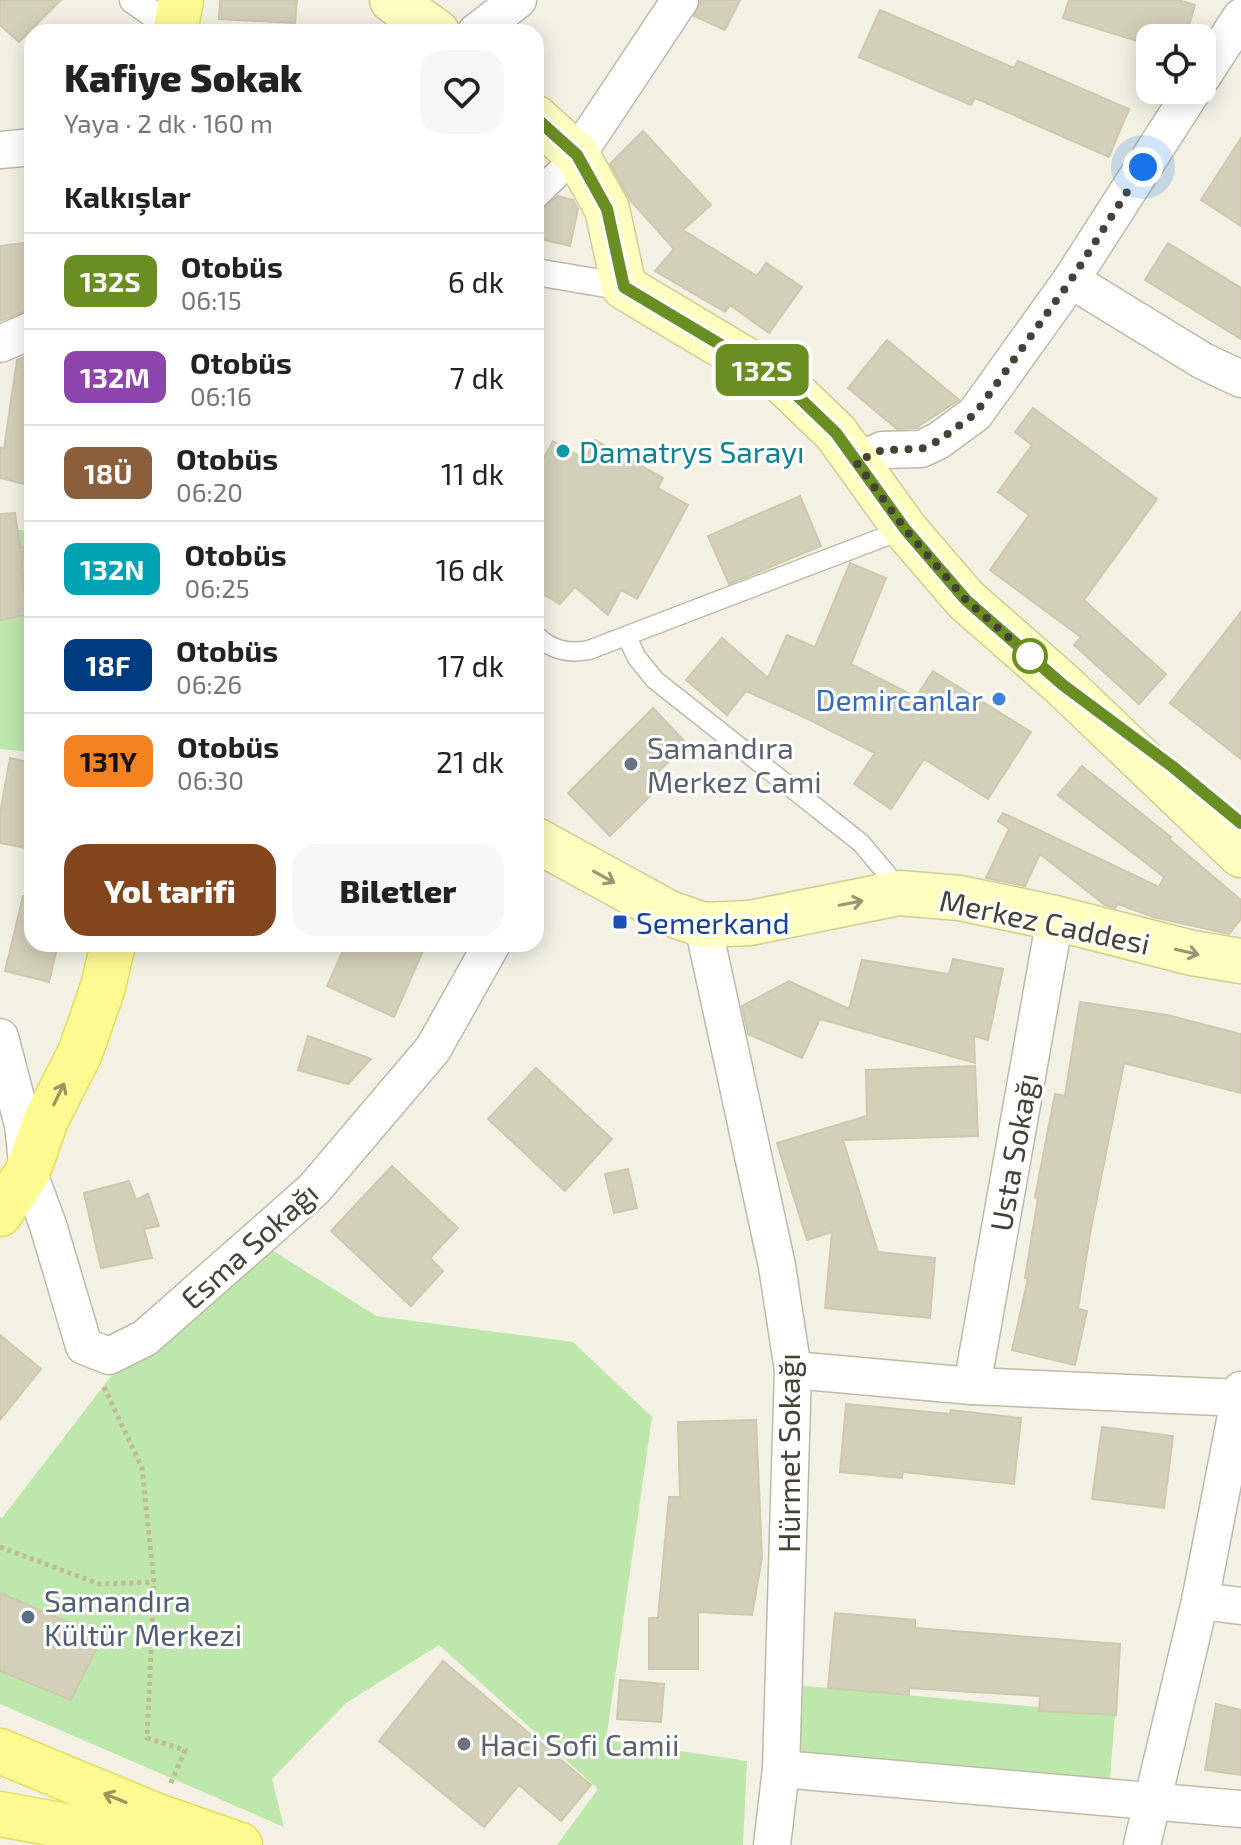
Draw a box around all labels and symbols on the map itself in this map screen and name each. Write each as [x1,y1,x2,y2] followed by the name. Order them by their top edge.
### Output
[1123,147,1163,187] your location
[706,344,818,396] line badge: 132S
[579,433,805,469] place label: Damatrys Sarayı
[554,442,572,460] marker: Damatrys Sarayı
[1013,639,1047,673] unlabelled marker
[816,681,983,717] place label: Demircanlar
[990,690,1008,708] marker: Demircanlar
[647,729,822,799] place label: Samandıra Merkez Cami
[622,755,640,773] marker: Samandıra Merkez Cami
[592,870,616,885] one-way arrow
[937,881,1153,961] street label: Merkez Caddesi
[838,894,863,909] one-way arrow
[636,904,790,940] place label: Semerkand
[611,913,629,931] marker: Semerkand
[1174,945,1200,960] one-way arrow
[981,1070,1045,1234] street label: Usta Sokağı
[52,1083,67,1107] one-way arrow
[173,1174,325,1316] street label: Esma Sokağı
[770,1353,806,1553] street label: Hürmet Sokağı
[44,1582,242,1652] place label: Samandıra Kültür Merkezi
[19,1608,37,1626] marker: Samandıra Kültür Merkezi
[480,1726,680,1762] place label: Haci Sofi Camii
[455,1735,473,1753] marker: Haci Sofi Camii
[103,1790,128,1805] one-way arrow

